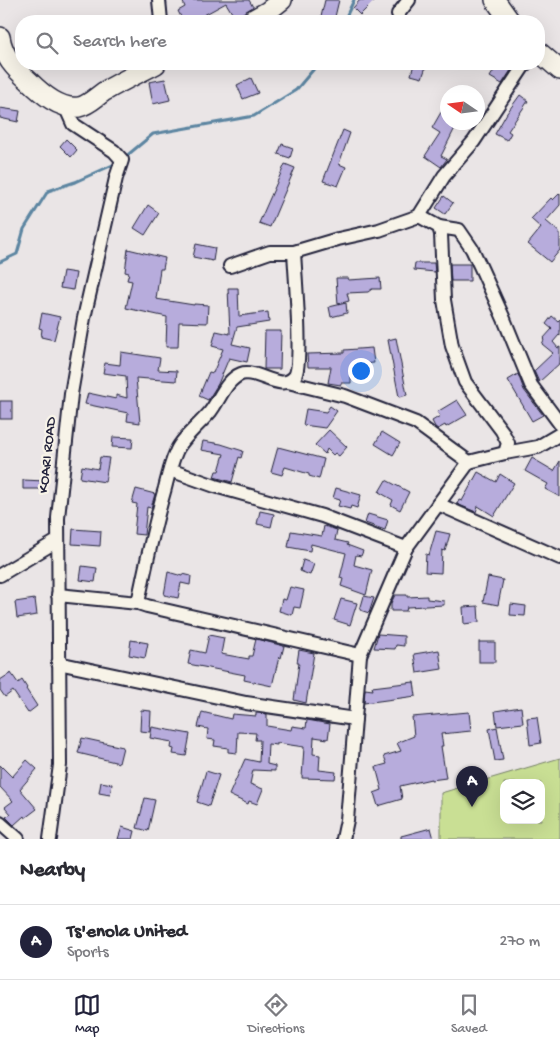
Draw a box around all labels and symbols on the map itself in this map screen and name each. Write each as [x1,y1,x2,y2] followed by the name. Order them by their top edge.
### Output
[440,85,485,130] north arrow
[348,358,374,384] your location
[35,416,61,494] street label: KOARI ROAD
[456,766,488,807] pin: A

